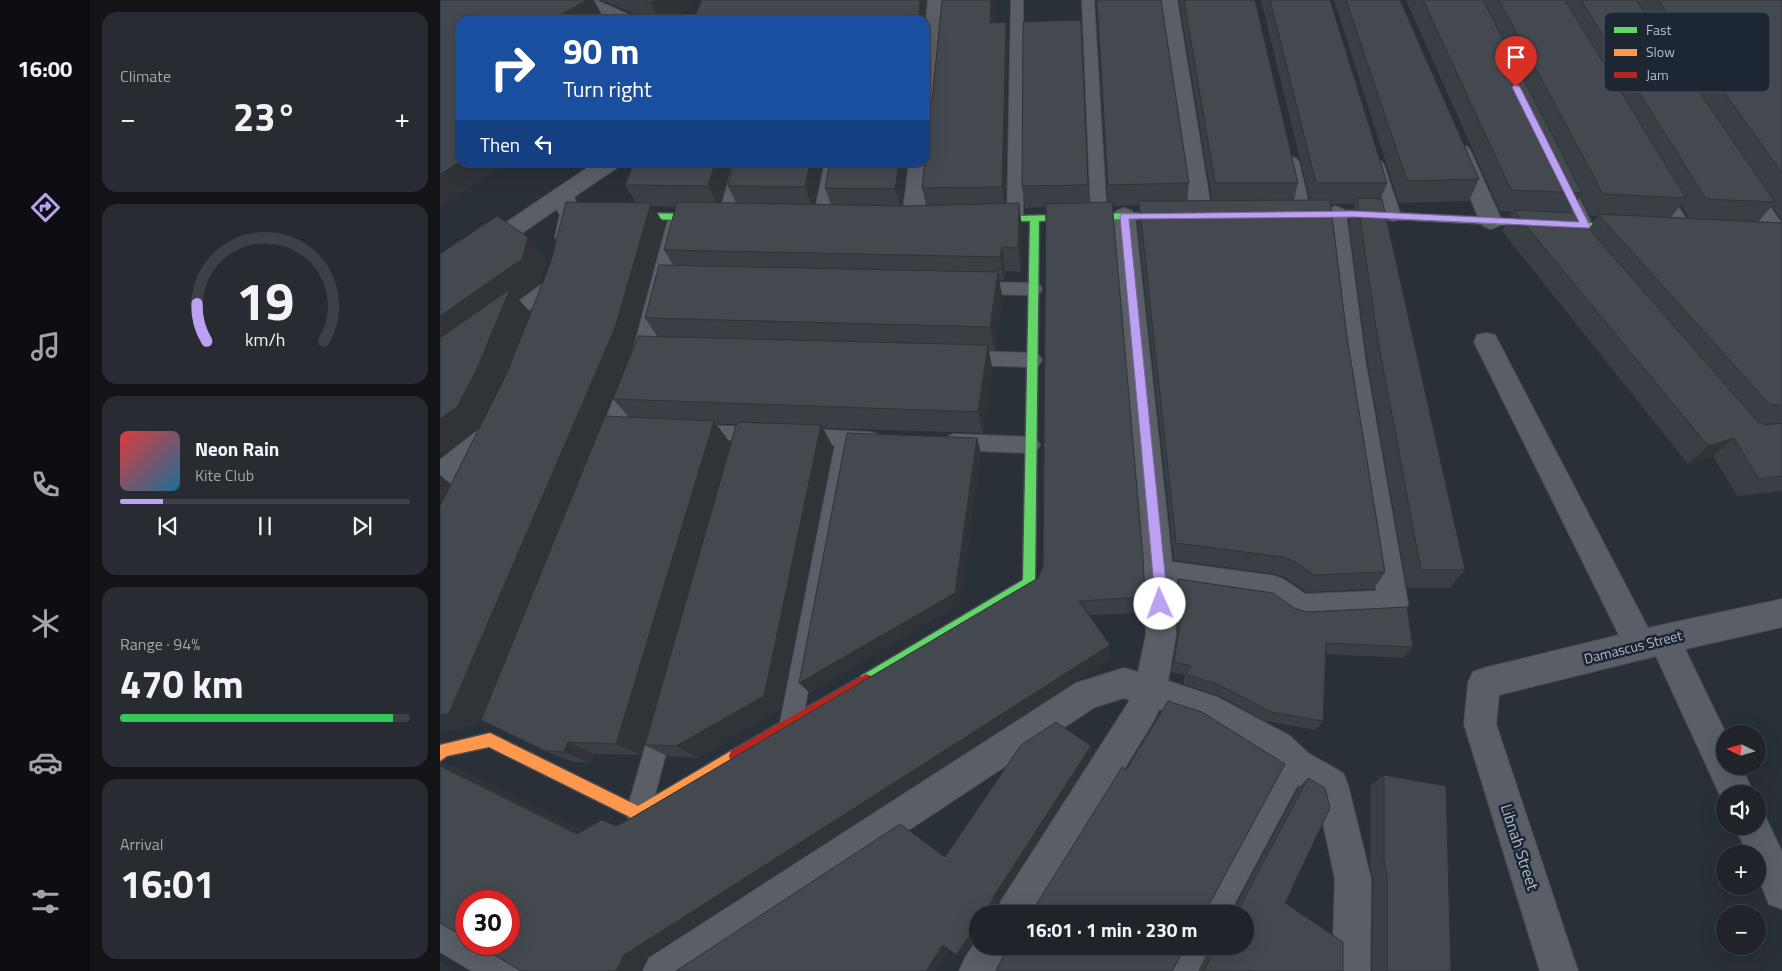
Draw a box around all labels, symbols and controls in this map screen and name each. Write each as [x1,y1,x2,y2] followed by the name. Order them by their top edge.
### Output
[1604,12,1770,92] legend
[1646,19,1671,40] text: Fast
[563,24,639,78] text: 90 m
[480,35,545,100] icon: right
[1495,36,1537,87] pin
[1646,41,1675,62] text: Slow
[1502,43,1530,71] icon: arrive
[18,52,72,86] text: 16:00
[120,64,171,88] text: Climate
[1646,64,1669,85] text: Jam
[563,72,652,106] text: Turn right
[233,88,297,146] text: 23°
[120,96,136,139] text: −
[394,96,410,139] text: +
[480,130,520,159] text: Then
[530,130,558,158] icon: left
[28,190,63,225] icon: directions
[236,261,294,340] text: 19
[245,326,285,353] text: km/h
[28,329,63,364] icon: music
[195,434,279,463] text: Neon Rain
[195,463,254,487] text: Kite Club
[28,467,63,502] icon: phone
[154,512,182,540] icon: previous
[251,512,279,540] icon: pause
[348,512,376,540] icon: next
[1133,577,1185,629] position arrow
[28,606,63,641] icon: climate
[1582,624,1684,669] street label: Damascus Street
[120,632,200,656] text: Range · 94%
[120,655,244,713] text: 470 km
[1716,725,1766,775] north arrow
[1716,725,1766,955] map controls
[28,745,63,780] icon: car
[1716,785,1766,835] button: sound
[1495,801,1545,894] street label: Libnah Street
[120,832,163,856] text: Arrival
[1716,845,1766,895] button: +
[120,855,215,913] text: 16:01
[28,884,63,919] icon: filters
[455,890,520,955] speed limit sign: 30
[1716,905,1766,955] button: −
[1025,915,1198,944] text: 16:01 · 1 min · 230 m

